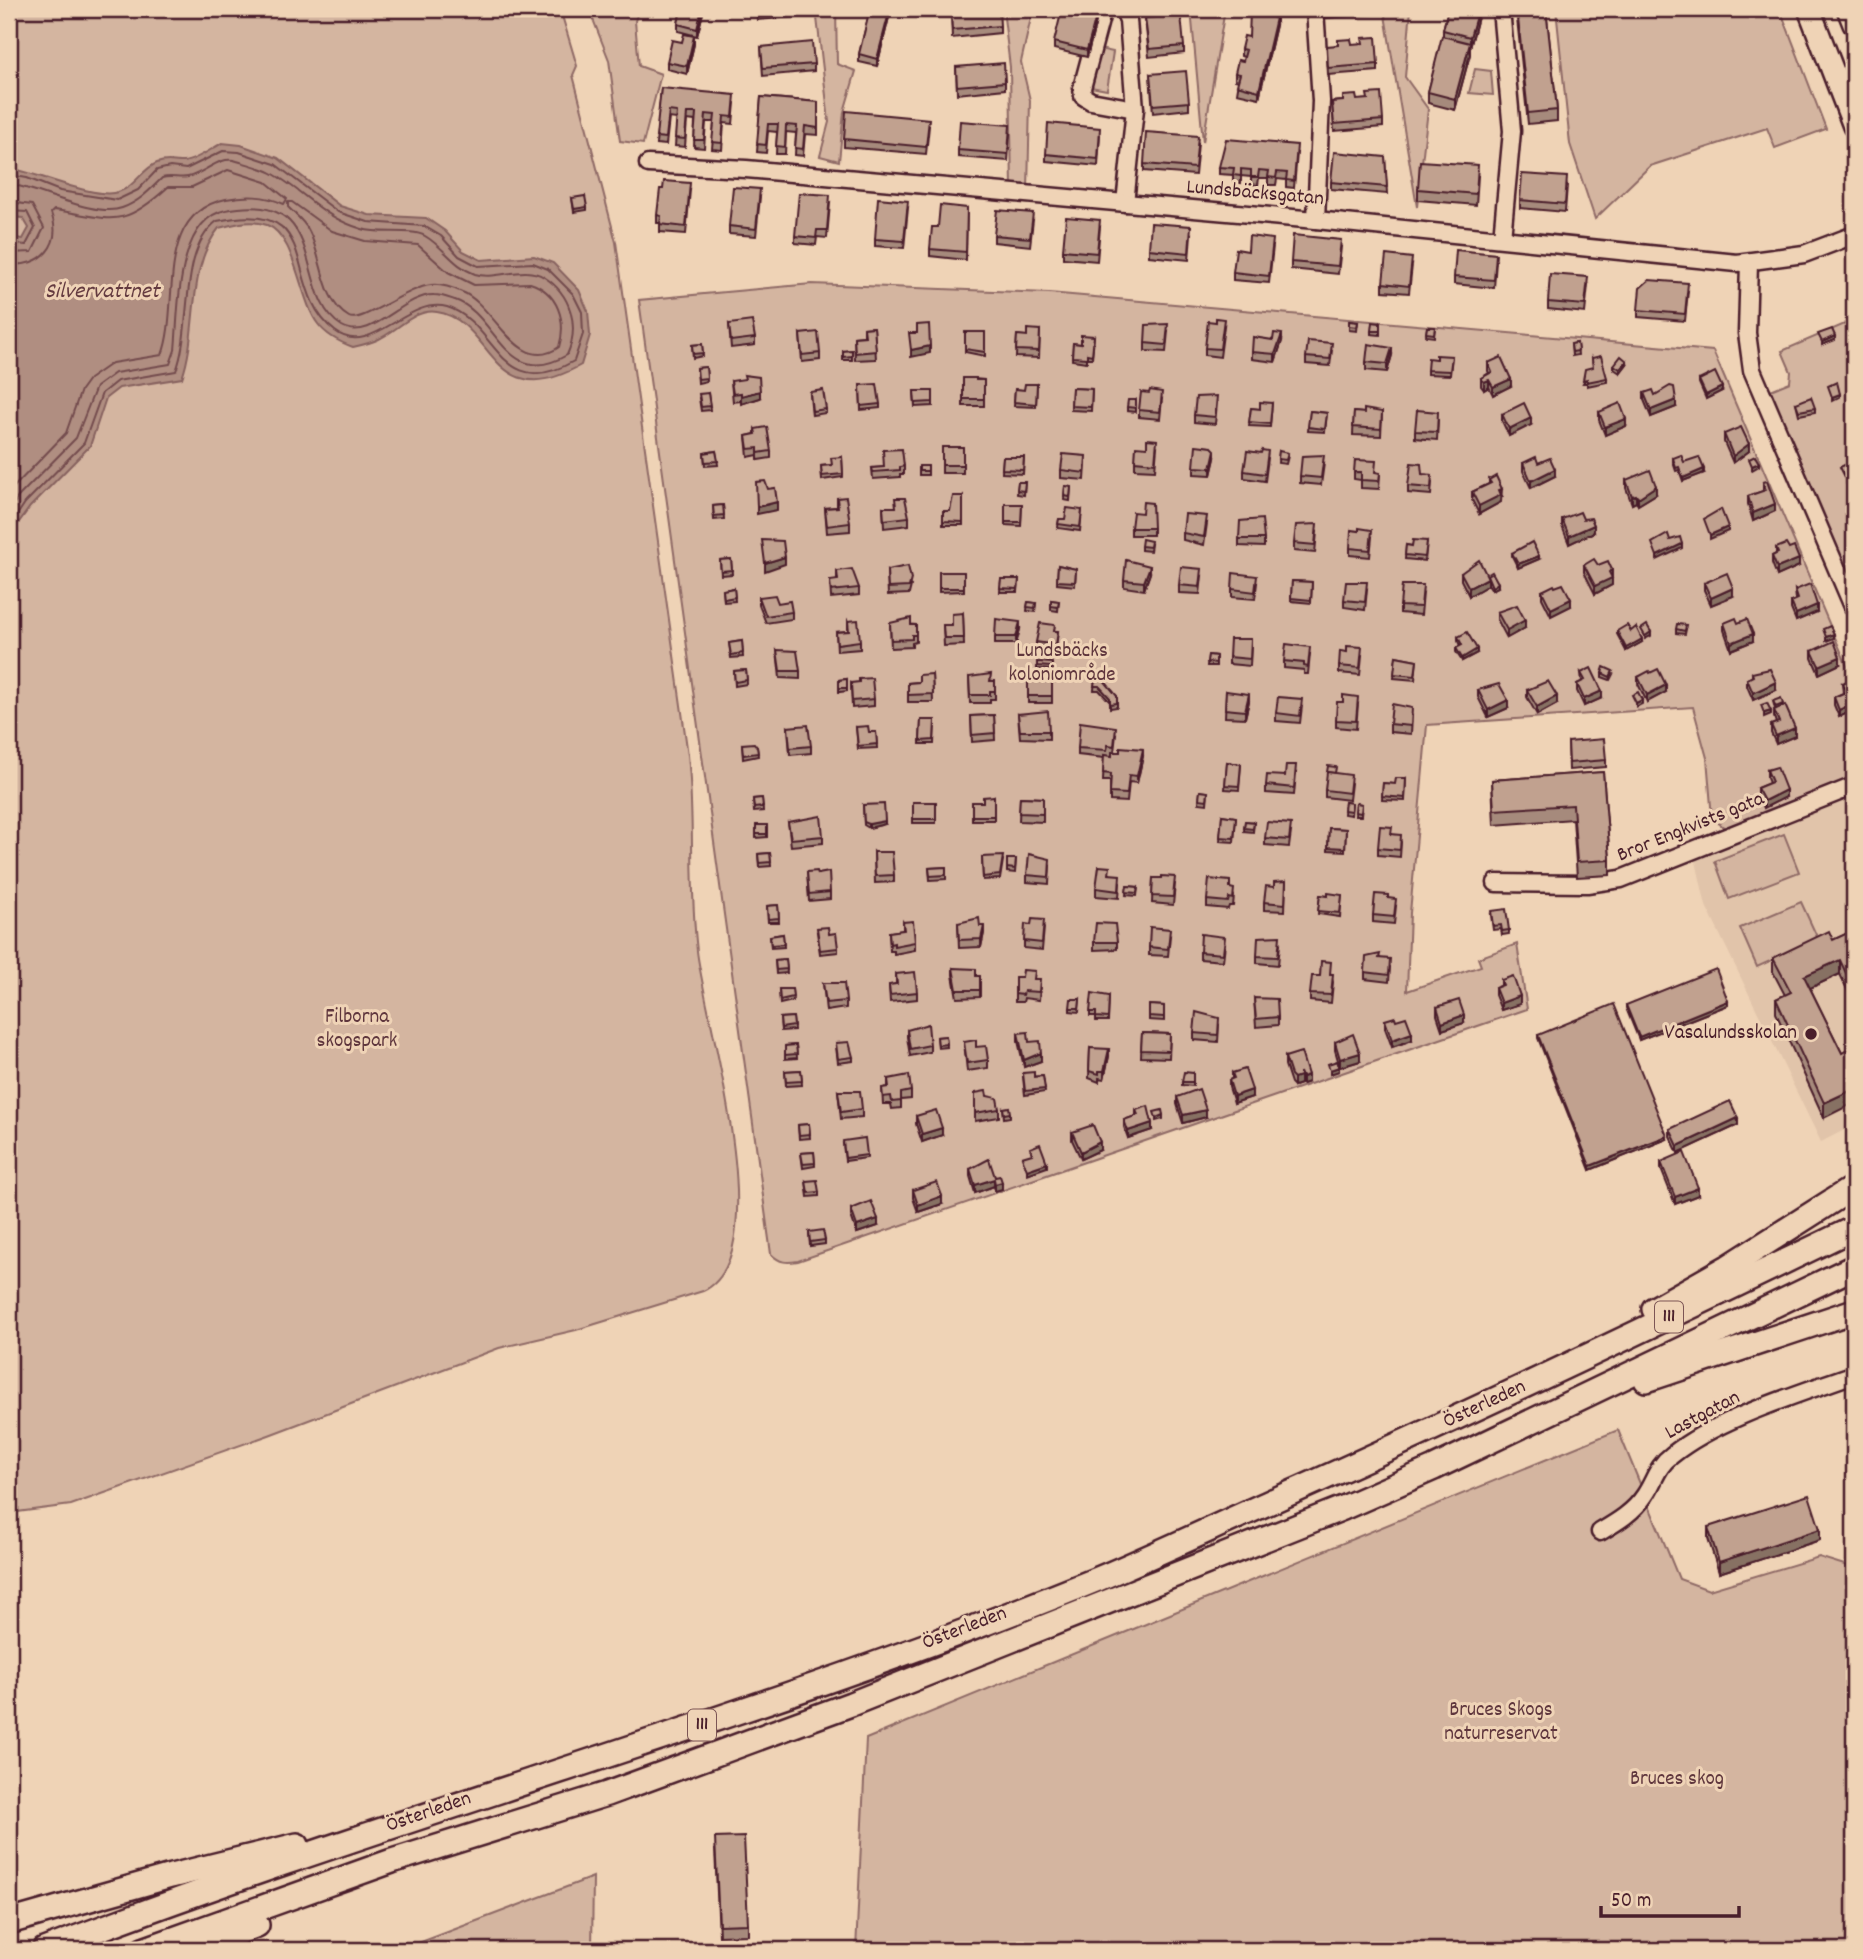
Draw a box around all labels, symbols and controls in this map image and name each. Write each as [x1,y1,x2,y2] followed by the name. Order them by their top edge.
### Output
[1185,173,1325,215] street label: Lundsbäcksgatan
[45,276,162,309] water label: Silvervattnet
[1009,637,1115,691] park label: Lundsbäcks koloniområde
[1613,784,1770,871] street label: Bror Engkvists gata
[317,1003,397,1057] park label: Filborna skogspark
[1665,1019,1797,1049] place label: Vasalundsskolan
[1803,1026,1819,1042] marker: Vasalundsskolan
[1655,1302,1683,1332] road number: 111
[1439,1373,1531,1437] street label: Österleden
[1660,1384,1746,1448] street label: Lastgatan
[919,1599,1011,1659] street label: Österleden
[1444,1696,1558,1750] park label: Bruces Skogs naturreservat
[688,1709,716,1740] road number: 111
[1630,1765,1724,1795] park label: Bruces skog
[382,1784,476,1842] street label: Österleden
[1601,1875,1739,1919] scale bar
[1611,1887,1651,1917] text: 50 m

